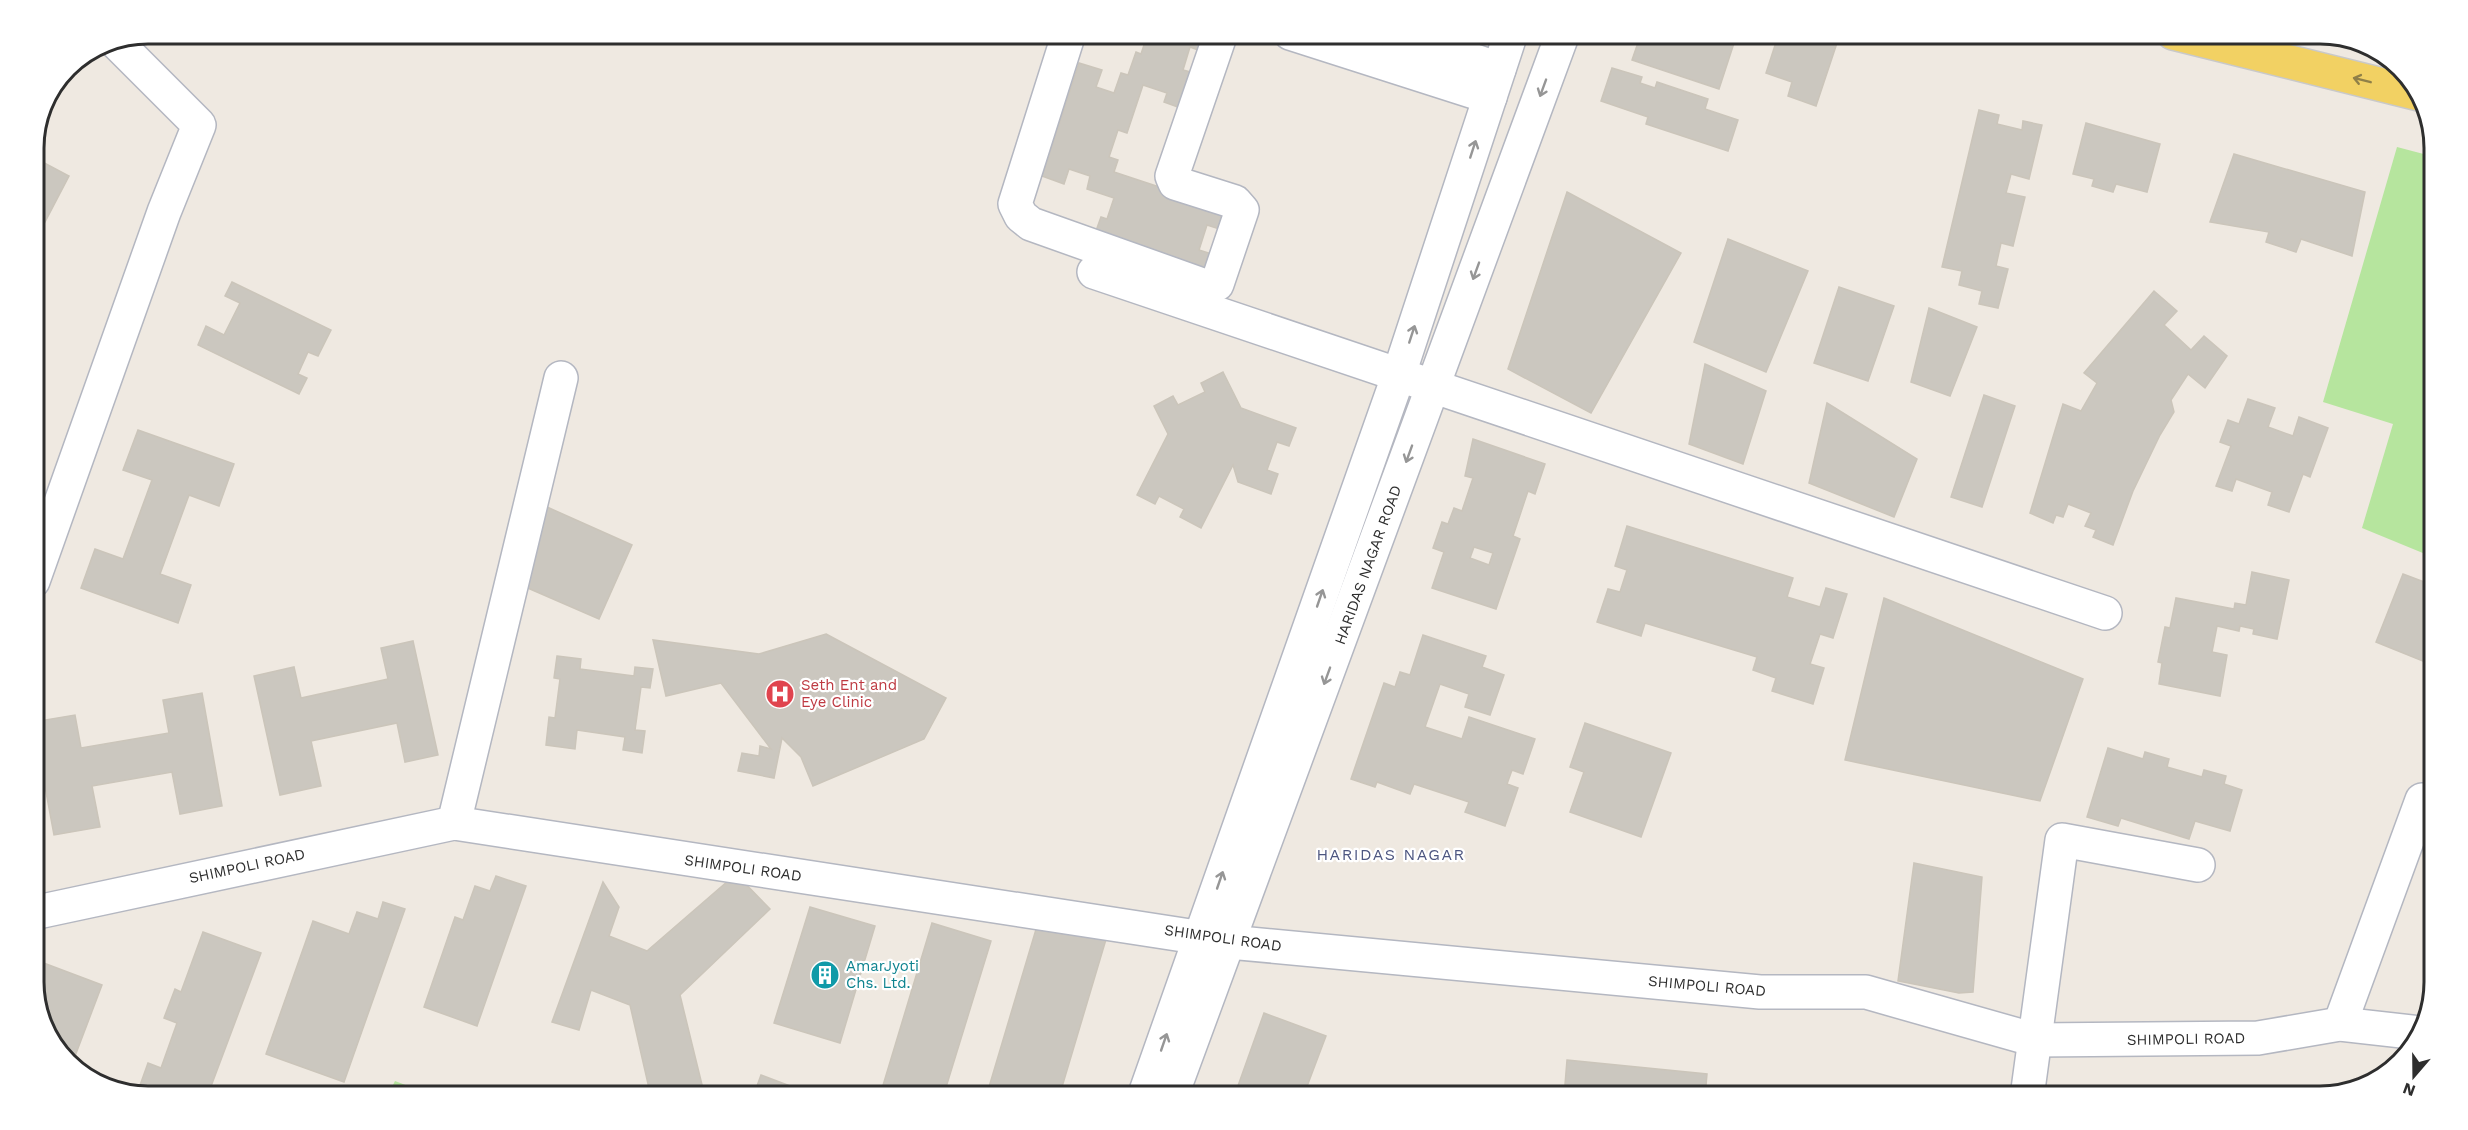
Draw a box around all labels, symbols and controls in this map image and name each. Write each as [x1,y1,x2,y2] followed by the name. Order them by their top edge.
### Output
[2353,73,2372,85] one-way arrow
[1537,78,1548,97] one-way arrow
[1468,140,1479,159] one-way arrow
[1469,261,1480,280] one-way arrow
[1408,325,1419,344] one-way arrow
[1402,444,1413,463] one-way arrow
[1331,483,1405,647] street label: HARIDAS NAGAR ROAD
[1316,589,1327,607] one-way arrow
[1320,667,1331,685] one-way arrow
[801,676,897,711] place label: Seth Ent and Eye Clinic
[764,678,796,710] hospital icon: Seth Ent and Eye Clinic
[187,845,307,887] street label: SHIMPOLI ROAD
[1316,845,1466,864] district label: HARIDAS NAGAR
[683,851,803,885] street label: SHIMPOLI ROAD
[1216,872,1227,890] one-way arrow
[1163,921,1283,955] street label: SHIMPOLI ROAD
[846,957,919,992] place label: AmarJyoti Chs. Ltd.
[809,959,841,991] building icon: AmarJyoti Chs. Ltd.
[1647,972,1767,1000] street label: SHIMPOLI ROAD
[2127,1029,2245,1049] street label: SHIMPOLI ROAD
[1159,1033,1170,1052] one-way arrow
[2384,1046,2444,1106] north arrow
[2400,1079,2418,1101] text: N

